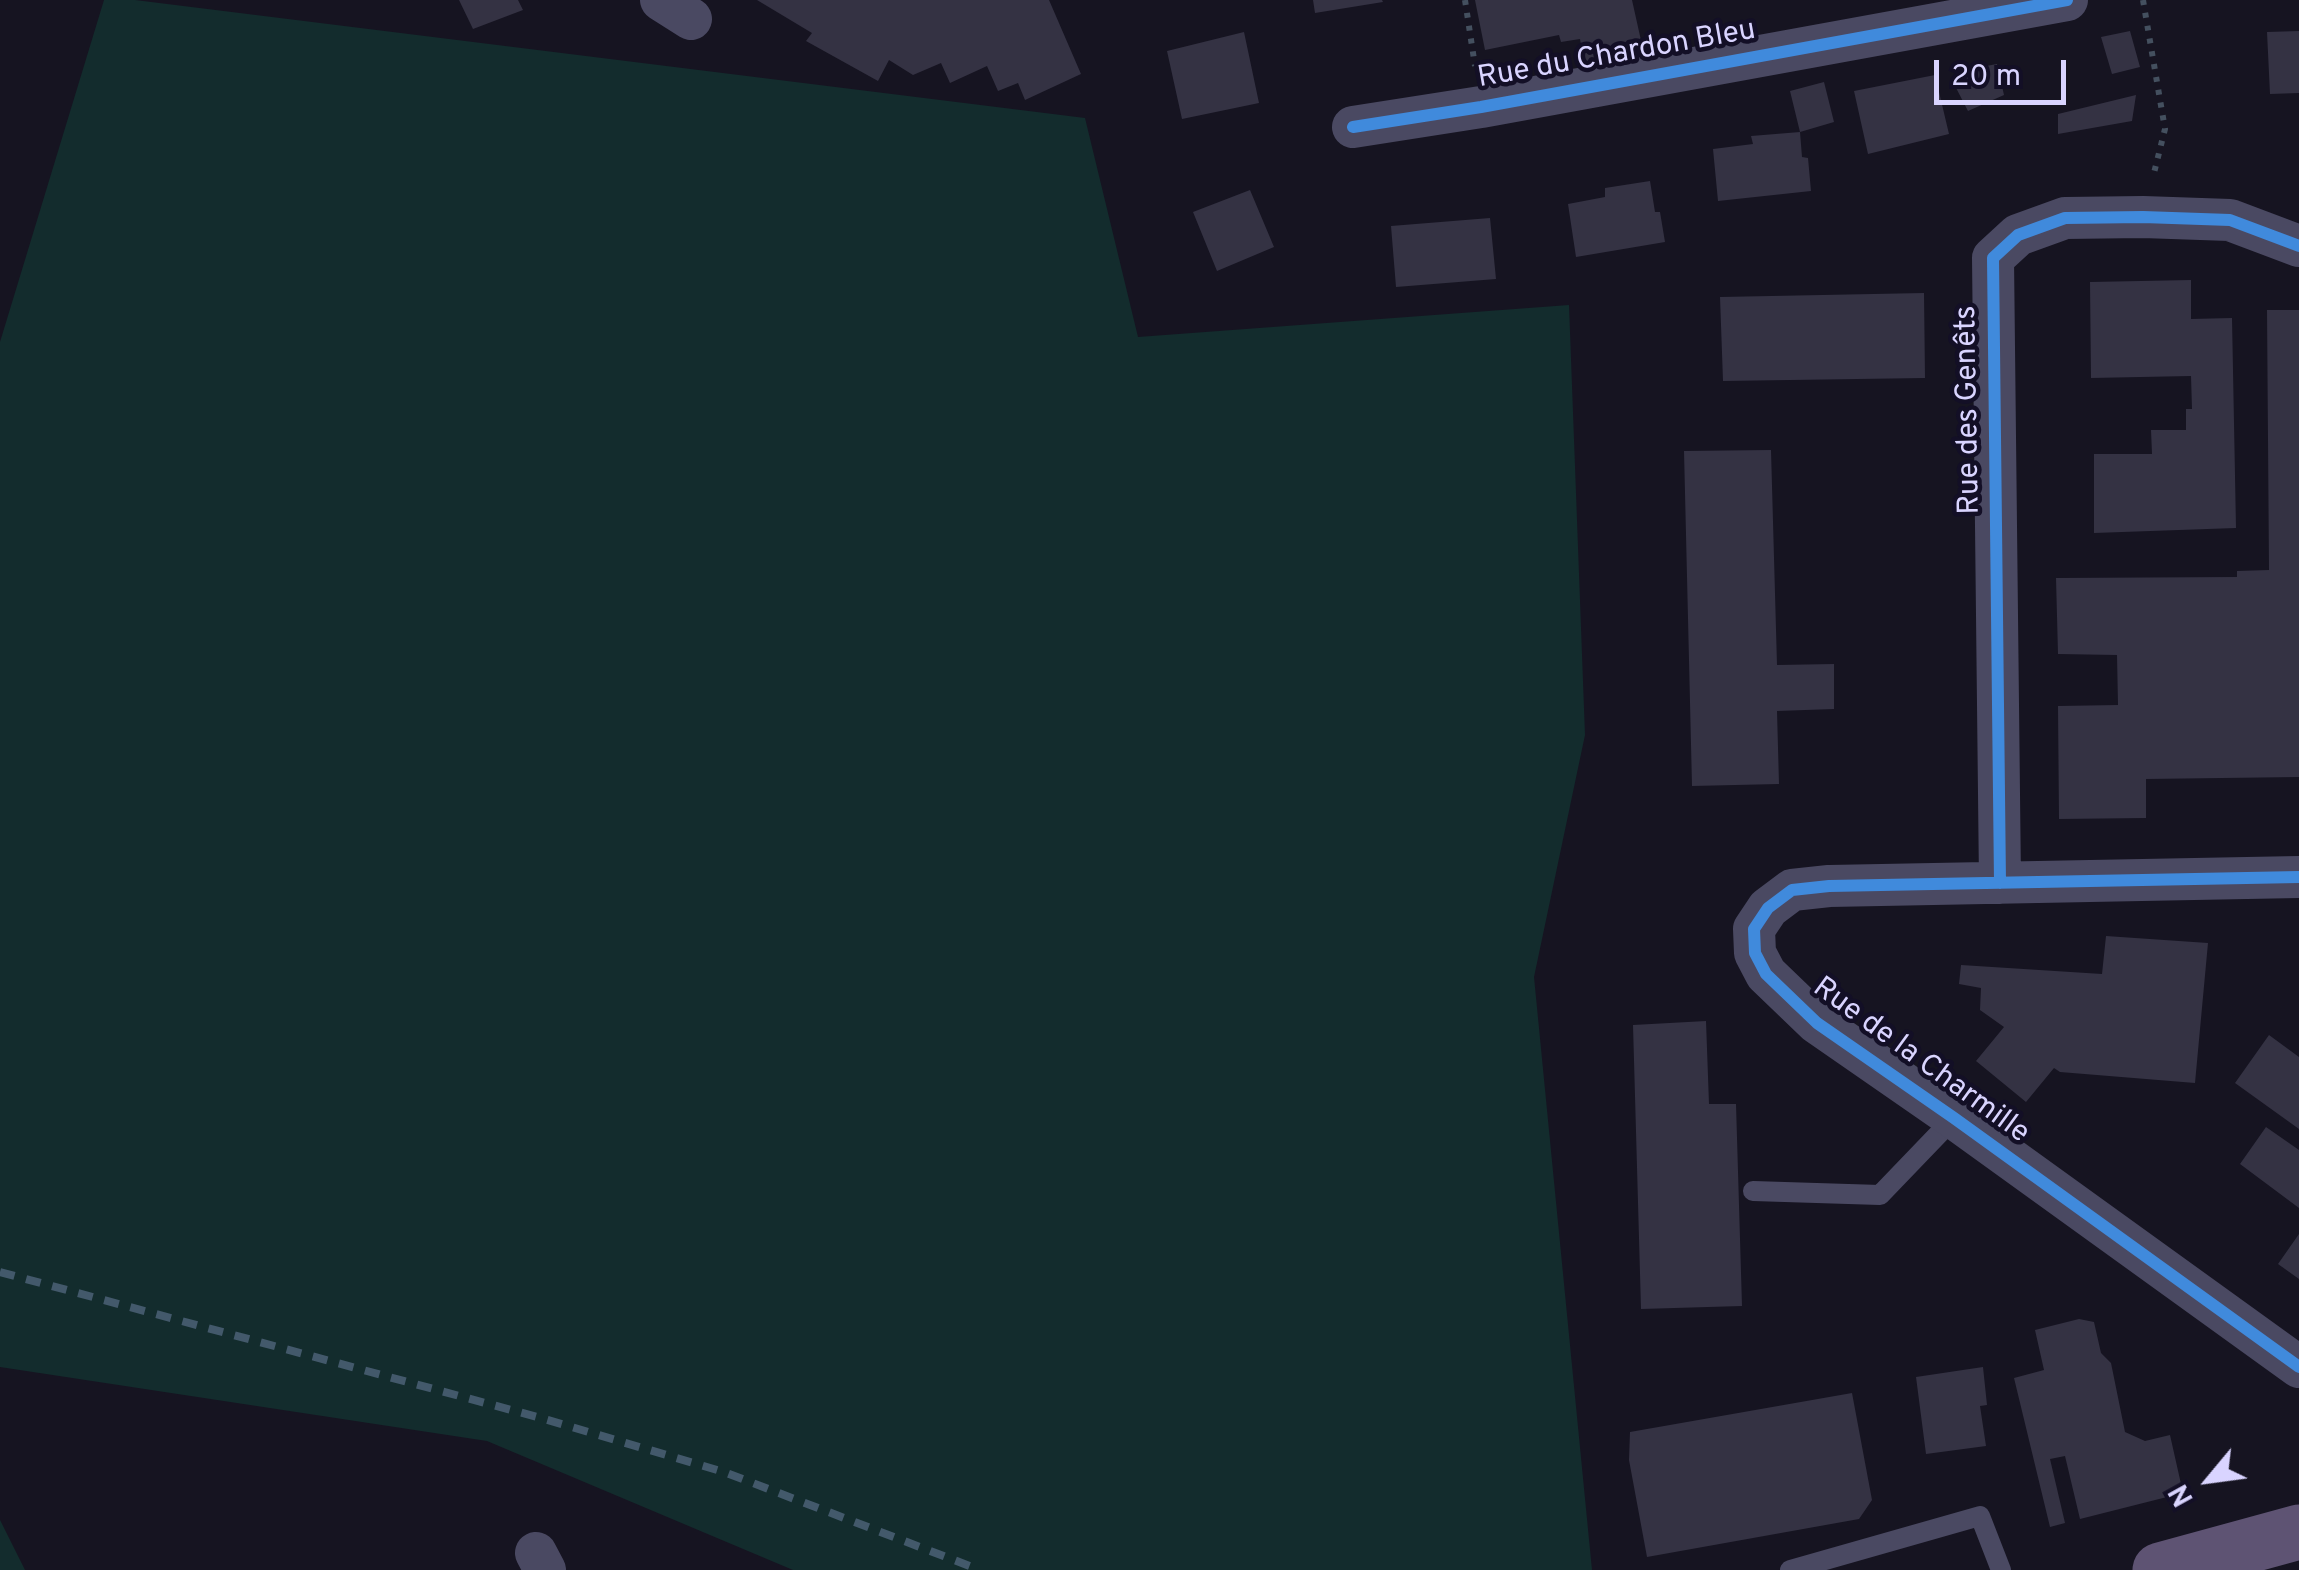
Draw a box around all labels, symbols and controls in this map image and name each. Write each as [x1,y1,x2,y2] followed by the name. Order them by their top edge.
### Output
[1475,14,1759,98] street label: Rue du Chardon Bleu
[1939,40,2072,102] scale bar
[1951,59,2021,96] text: 20 m
[1950,305,1990,515] street label: Rue des Genêts
[1805,971,2035,1153] street label: Rue de la Charmille
[2159,1430,2259,1530] north arrow
[2162,1477,2203,1512] text: N

